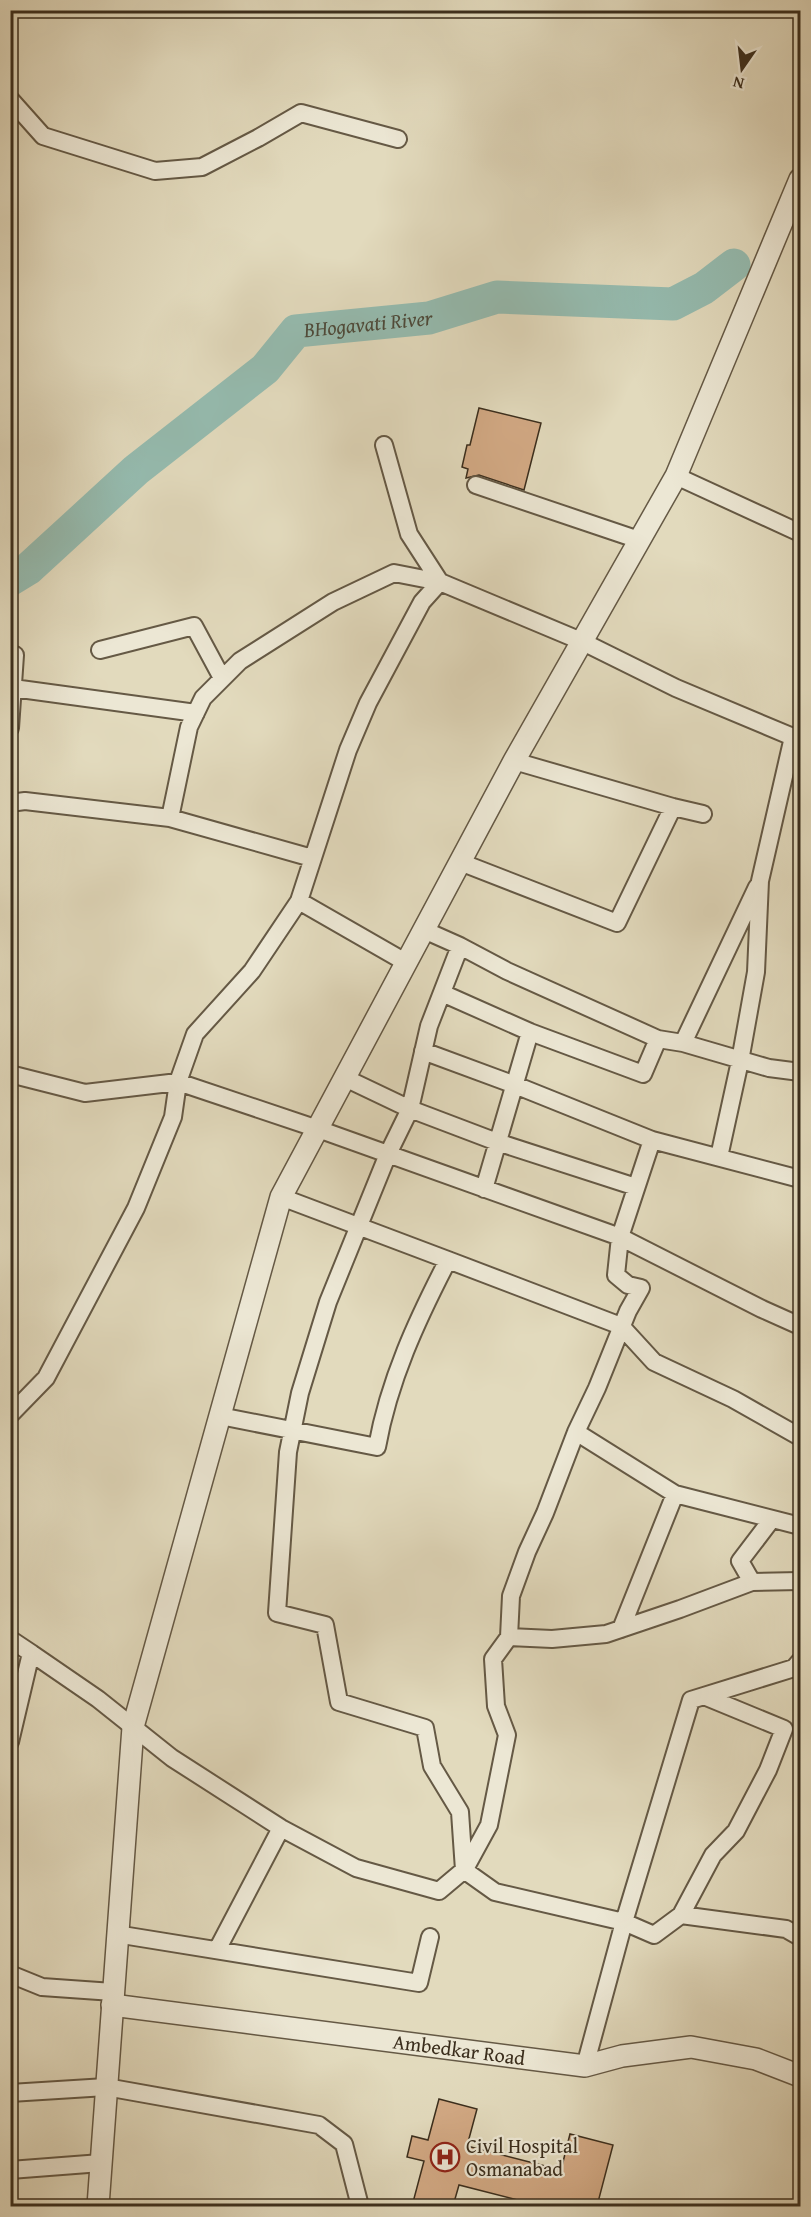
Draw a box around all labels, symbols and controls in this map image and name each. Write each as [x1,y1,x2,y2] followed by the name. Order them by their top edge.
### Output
[712,39,772,99] north arrow
[730,71,746,96] text: N
[301,302,435,345] water label: BHogavati River
[391,2026,527,2072] street label: Ambedkar Road
[466,2131,578,2183] place label: Civil Hospital Osmanabad
[429,2141,461,2173] hospital icon: Civil Hospital Osmanabad

